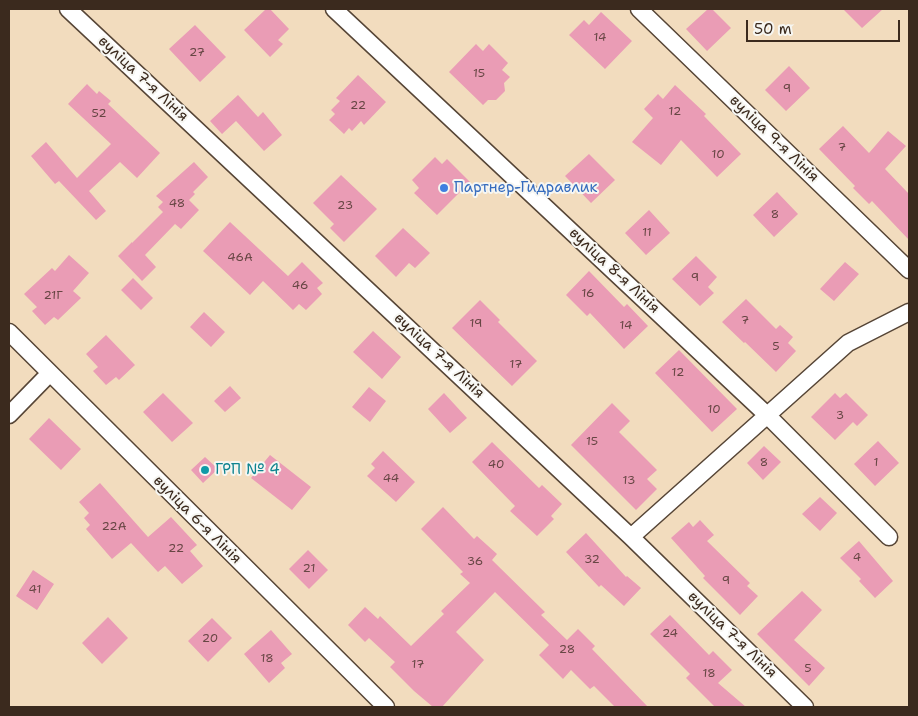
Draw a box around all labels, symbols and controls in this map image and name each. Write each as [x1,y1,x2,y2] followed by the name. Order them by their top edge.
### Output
[748,10,902,42] scale bar
[754,19,792,39] text: 50 m
[594,31,606,45] house number: 14
[94,32,192,126] street label: вуліца 7-я Лінія
[189,46,205,60] house number: 27
[473,67,485,81] house number: 15
[783,82,791,96] house number: 9
[726,92,822,186] street label: вуліца 9-я Лінія
[350,99,366,113] house number: 22
[669,105,681,119] house number: 12
[91,107,107,121] house number: 52
[838,141,846,155] house number: 7
[711,148,725,162] house number: 10
[454,179,597,197] place label: Партнер-Гидравлик
[438,182,450,194] marker: Партнер-Гидравлик
[169,197,185,211] house number: 48
[337,199,353,213] house number: 23
[771,208,779,222] house number: 8
[565,224,663,318] street label: вуліца 8-я Лінія
[642,226,652,240] house number: 11
[227,251,253,265] house number: 46А
[691,271,699,285] house number: 9
[292,279,308,293] house number: 46
[581,287,595,301] house number: 16
[43,289,63,303] house number: 21Г
[390,309,488,403] street label: вуліца 7-я Лінія
[741,314,749,328] house number: 7
[470,317,482,331] house number: 19
[620,319,632,333] house number: 14
[772,340,780,354] house number: 5
[510,358,522,372] house number: 17
[672,366,684,380] house number: 12
[707,403,721,417] house number: 10
[836,409,844,423] house number: 3
[586,435,598,449] house number: 15
[760,456,768,470] house number: 8
[873,456,879,470] house number: 1
[488,458,504,472] house number: 40
[215,461,280,479] place label: ГРП № 4
[199,464,211,476] marker: ГРП № 4
[149,472,245,568] street label: вуліца 6-я Лінія
[383,472,399,486] house number: 44
[623,474,635,488] house number: 13
[102,520,126,534] house number: 22А
[168,542,184,556] house number: 22
[853,551,861,565] house number: 4
[584,553,600,567] house number: 32
[467,555,483,569] house number: 36
[303,562,315,576] house number: 21
[722,574,730,588] house number: 9
[29,583,41,597] house number: 41
[684,588,780,682] street label: вуліца 7-я Лінія
[662,627,678,641] house number: 24
[202,632,218,646] house number: 20
[559,643,575,657] house number: 28
[260,652,274,666] house number: 18
[412,658,424,672] house number: 17
[804,662,812,676] house number: 5
[702,667,716,681] house number: 18

